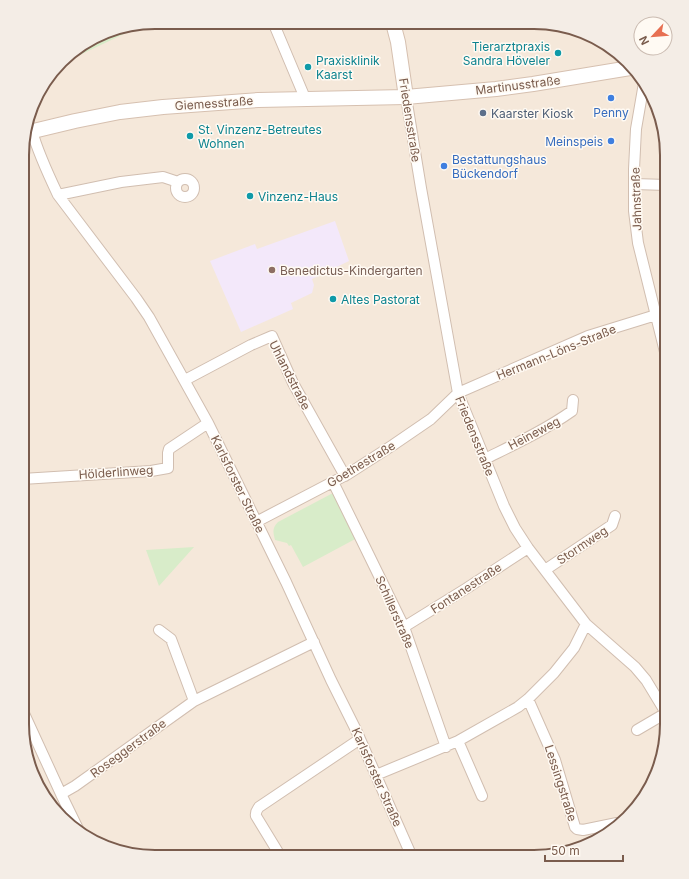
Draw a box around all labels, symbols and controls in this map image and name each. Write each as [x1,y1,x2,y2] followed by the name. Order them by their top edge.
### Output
[633,16,673,56] north arrow
[636,34,652,47] text: N
[463,39,550,68] place label: Tierarztpraxis Sandra Höveler
[553,48,563,58] marker: Tierarztpraxis Sandra Höveler
[316,53,380,82] place label: Praxisklinik Kaarst
[303,62,313,72] marker: Praxisklinik Kaarst
[475,72,561,98] street label: Martinusstraße
[396,77,424,163] street label: Friedensstraße
[174,93,254,113] street label: Giemesstraße
[606,93,616,103] marker: Penny
[593,105,629,120] place label: Penny
[491,106,574,121] place label: Kaarster Kiosk
[478,108,488,118] marker: Kaarster Kiosk
[198,122,322,151] place label: St. Vinzenz-Betreutes Wohnen
[185,131,195,141] marker: St. Vinzenz-Betreutes Wohnen
[545,134,603,149] place label: Meinspeis
[606,136,616,146] marker: Meinspeis
[452,152,547,181] place label: Bestattungshaus Bückendorf
[439,161,449,171] marker: Bestattungshaus Bückendorf
[627,167,645,231] street label: Jahnstraße
[258,189,338,204] place label: Vinzenz-Haus
[245,191,255,201] marker: Vinzenz-Haus
[280,263,423,278] place label: Benedictus-Kindergarten
[267,265,277,275] marker: Benedictus-Kindergarten
[341,292,420,307] place label: Altes Pastorat
[328,294,338,304] marker: Altes Pastorat
[494,321,618,383] street label: Hermann-Löns-Straße
[266,338,314,412] street label: Uhlandstraße
[452,394,498,478] street label: Friedensstraße
[505,413,563,453] street label: Heineweg
[208,433,268,535] street label: Karlsforster Straße
[324,438,398,490] street label: Goethestraße
[78,462,154,482] street label: Hölderlinweg
[554,523,610,567] street label: Stormweg
[428,559,504,617] street label: Fontanestraße
[372,573,418,651] street label: Schillerstraße
[87,715,169,781] street label: Roseggerstraße
[348,725,406,829] street label: Karlsforster Straße
[542,743,580,823] street label: Lessingstraße
[545,837,623,863] scale bar
[551,843,580,858] text: 50 m

